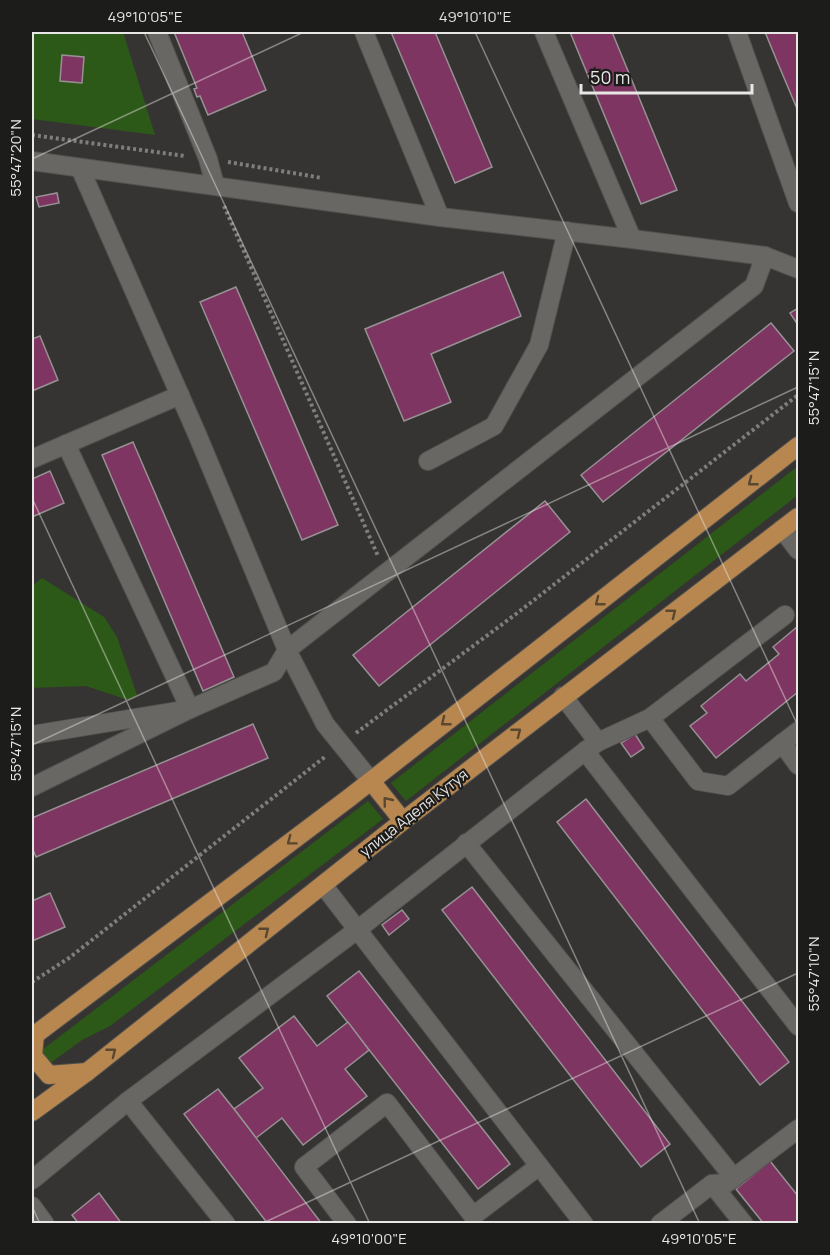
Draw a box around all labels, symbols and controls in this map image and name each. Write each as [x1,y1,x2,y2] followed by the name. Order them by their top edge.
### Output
[107,6,183,27] text: 49°10'05"E
[439,6,511,27] text: 49°10'10"E
[581,57,752,95] scale bar
[590,65,630,89] text: 50 m
[5,119,26,197] text: 55°47'20"N
[803,351,824,425] text: 55°47'15"N
[748,474,759,485] one-way arrow
[594,594,605,605] one-way arrow
[665,610,676,621] one-way arrow
[5,707,26,781] text: 55°47'15"N
[441,715,452,726] one-way arrow
[511,729,522,740] one-way arrow
[355,764,472,862] street label: улица Аделя Кутуя
[383,797,394,808] one-way arrow
[286,834,297,845] one-way arrow
[258,927,269,938] one-way arrow
[803,937,824,1011] text: 55°47'10"N
[106,1049,117,1060] one-way arrow
[331,1228,407,1249] text: 49°10'00"E
[661,1228,737,1249] text: 49°10'05"E

